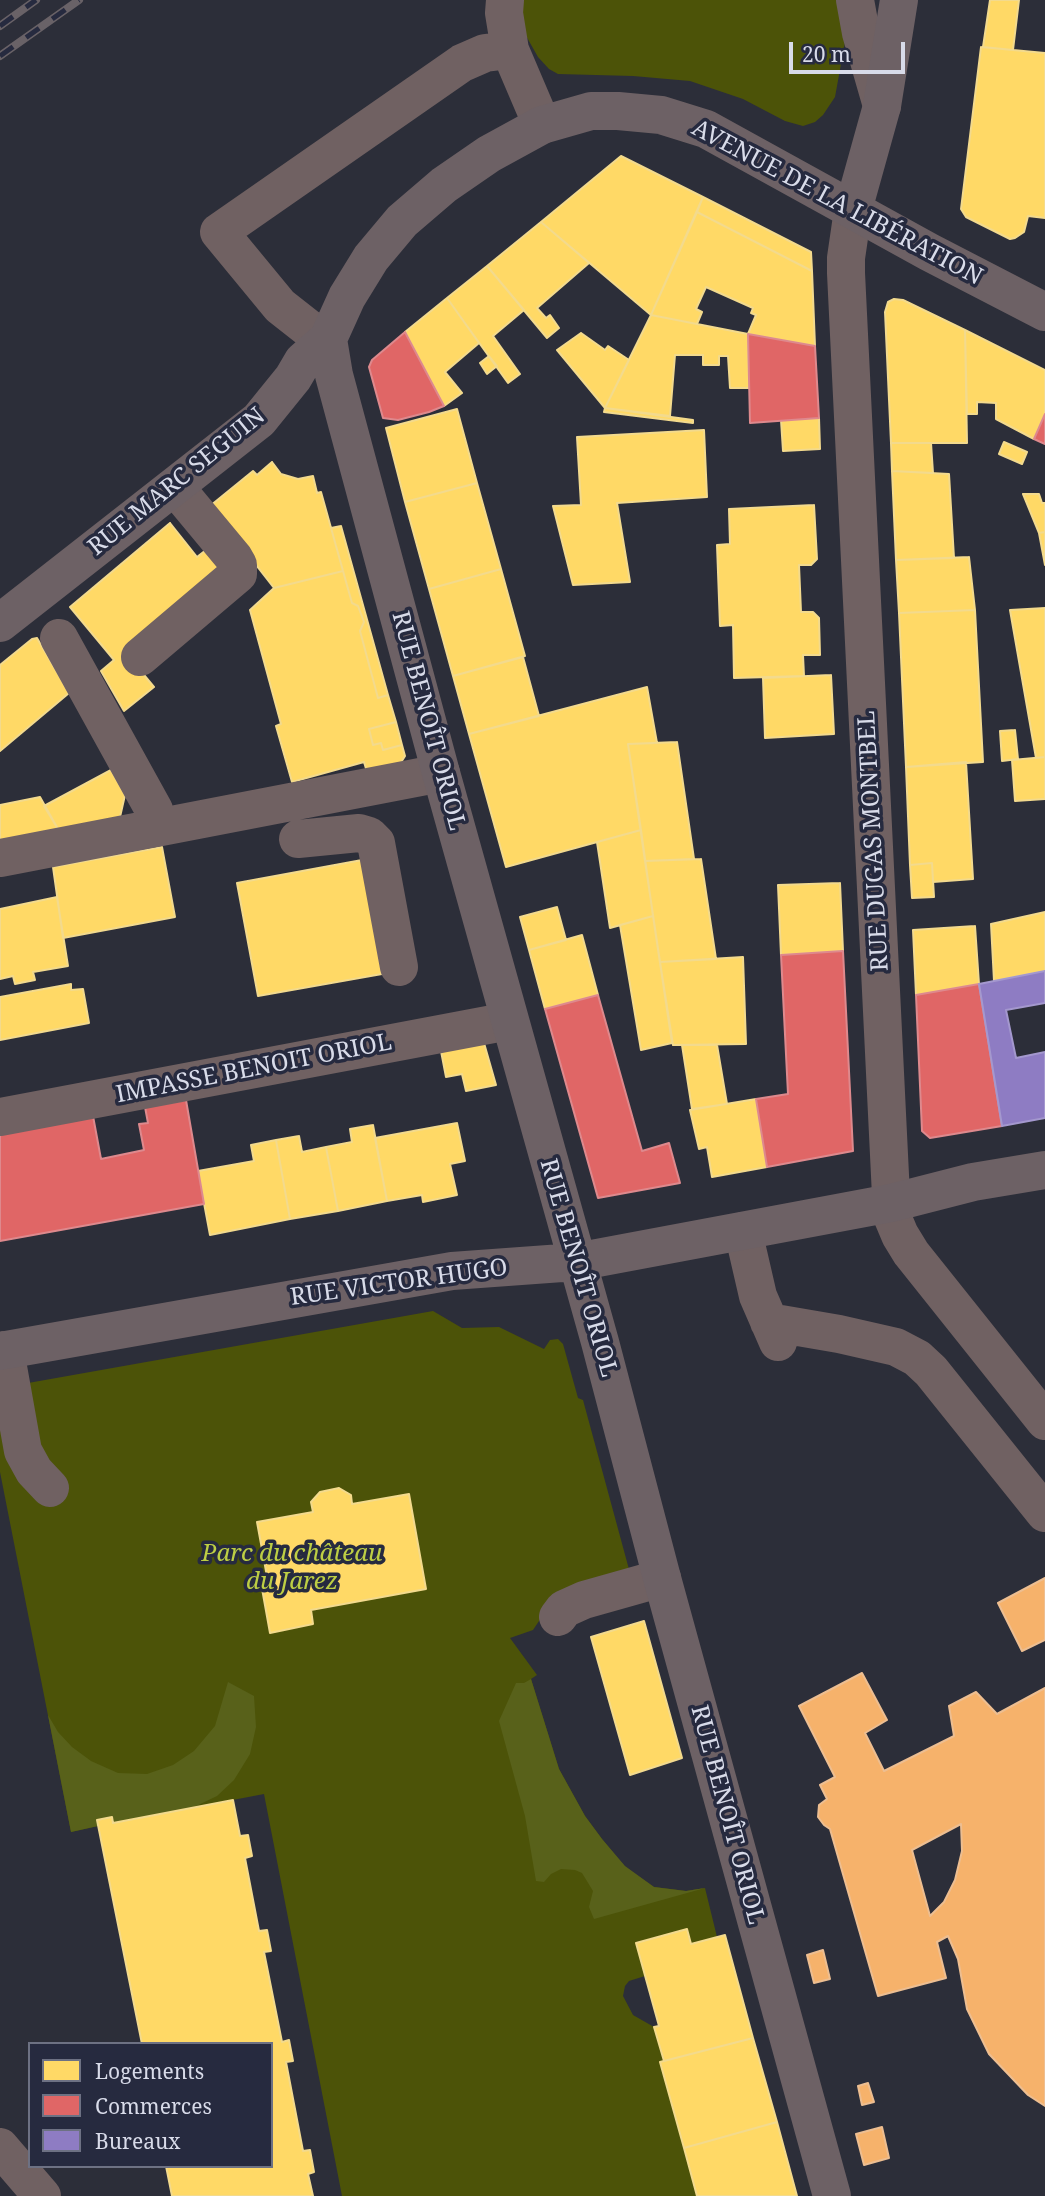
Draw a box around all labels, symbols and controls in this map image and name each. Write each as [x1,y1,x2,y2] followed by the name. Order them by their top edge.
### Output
[793,28,908,72] scale bar
[802,40,851,68] text: 20 m
[687,114,987,292] street label: AVENUE DE LA LIBÉRATION
[83,402,271,562] street label: RUE MARC SEGUIN
[385,608,471,834] street label: RUE BENOÎT ORIOL
[853,710,895,972] street label: RUE DUGAS MONTBEL
[114,1028,394,1110] street label: IMPASSE BENOIT ORIOL
[533,1156,623,1380] street label: RUE BENOÎT ORIOL
[289,1254,509,1312] street label: RUE VICTOR HUGO
[202,1540,382,1596] park label: Parc du château du Jarez
[684,1702,770,1928] street label: RUE BENOÎT ORIOL
[28,2042,273,2168] legend
[95,2057,204,2085] text: Logements
[95,2092,212,2120] text: Commerces
[95,2127,181,2155] text: Bureaux

